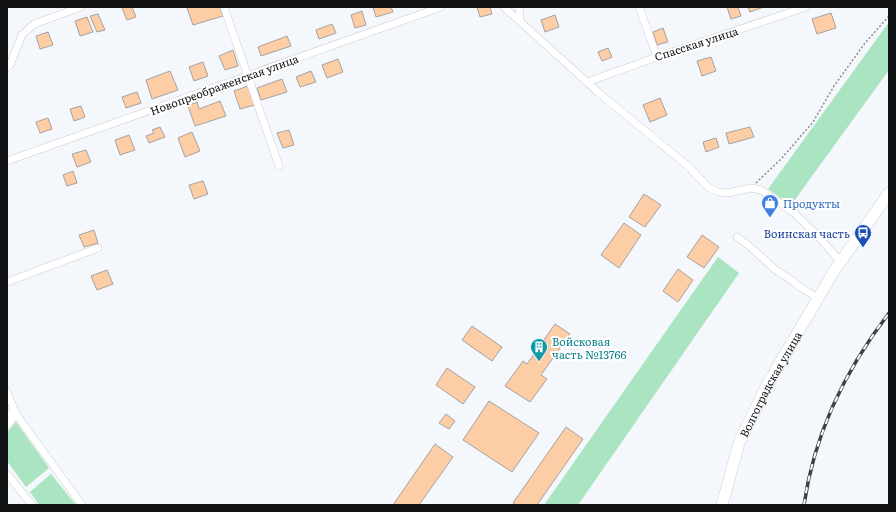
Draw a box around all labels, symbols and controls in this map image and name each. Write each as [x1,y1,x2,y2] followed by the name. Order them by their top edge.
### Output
[652,22,740,64] street label: Спасская улица
[148,50,300,118] street label: Новопреображенская улица
[760,193,780,218] shop icon: Продукты
[783,195,840,211] place label: Продукты
[853,223,873,248] bus stop icon: Воинская часть
[764,225,850,241] place label: Воинская часть
[735,328,805,440] street label: Волгоградская улица
[552,333,626,362] place label: Войсковая часть №13766
[529,337,549,362] building icon: Войсковая часть №13766

